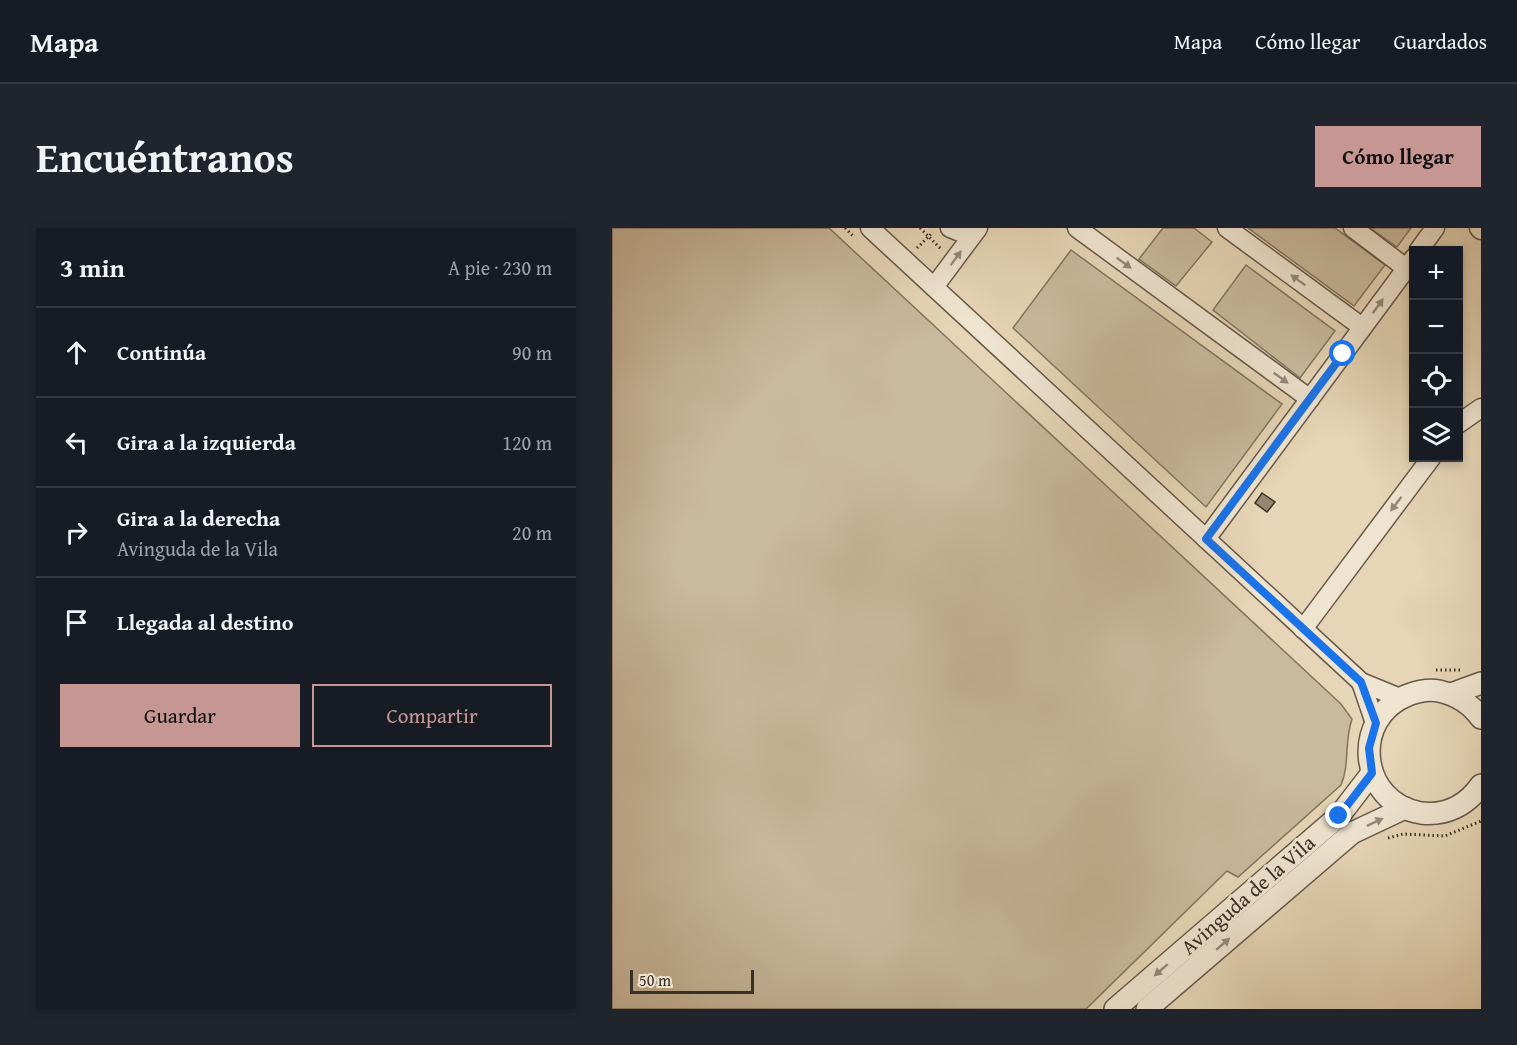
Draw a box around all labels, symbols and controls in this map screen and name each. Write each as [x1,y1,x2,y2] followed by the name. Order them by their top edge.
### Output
[30,21,99,62] text: Mapa
[1174,26,1222,57] text: Mapa
[1255,26,1360,57] text: Cómo llegar
[1393,26,1487,57] text: Guardados
[36,126,294,187] text: Encuéntranos
[1315,126,1481,187] button: Cómo llegar
[1409,246,1463,462] map controls
[1409,246,1463,300] button: +
[60,248,125,287] text: 3 min
[950,250,962,266] one-way arrow
[448,253,552,282] text: A pie · 230 m
[1117,256,1132,268] one-way arrow
[1291,275,1306,287] one-way arrow
[1372,299,1384,315] one-way arrow
[1409,300,1463,354] button: −
[60,336,93,369] icon: ahead
[117,336,206,368] text: Continúa
[512,338,552,367] text: 90 m
[1329,340,1355,366] route start
[1409,354,1463,408] button: locate
[1273,372,1289,384] one-way arrow
[1409,408,1463,462] button: layers
[60,426,93,459] icon: left
[117,426,296,458] text: Gira a la izquierda
[502,428,552,457] text: 120 m
[1391,497,1403,512] one-way arrow
[117,502,280,534] text: Gira a la derecha
[60,516,93,549] icon: right
[512,518,552,547] text: 20 m
[117,534,278,563] text: Avinguda de la Vila
[60,606,93,639] icon: arrive
[117,606,293,638] text: Llegada al destino
[60,684,300,747] button: Guardar
[312,684,552,747] button: Compartir
[1325,802,1351,828] route end
[1366,817,1384,827] one-way arrow
[1174,827,1322,962] street label: Avinguda de la Vila
[1215,937,1231,950] one-way arrow
[1153,963,1169,976] one-way arrow
[630,967,754,994] scale bar
[639,968,671,992] text: 50 m

